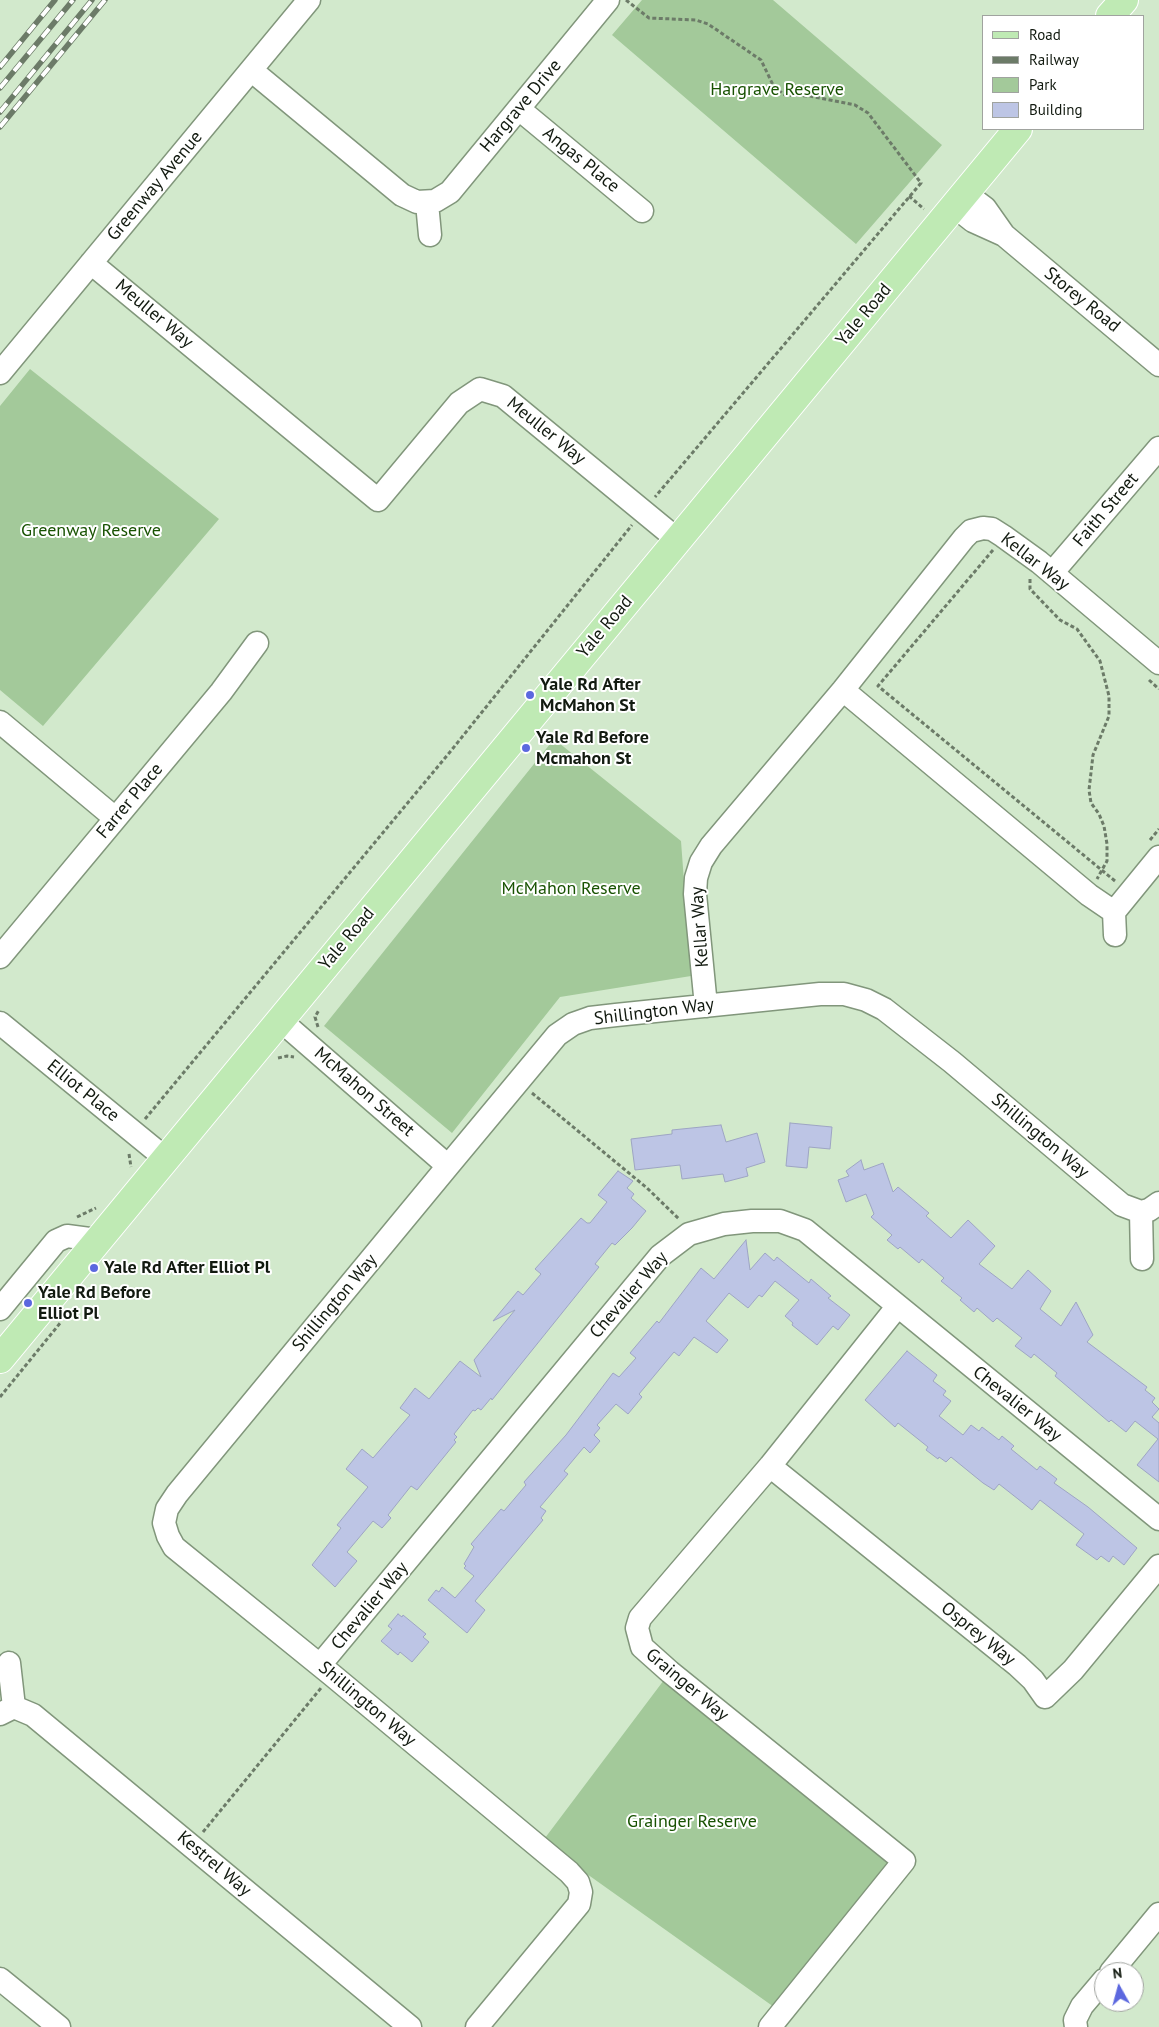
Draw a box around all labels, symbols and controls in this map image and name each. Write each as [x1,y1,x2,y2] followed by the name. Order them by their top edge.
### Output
[982,15,1144,130] legend
[1029,25,1061,44] text: Road
[1029,50,1079,69] text: Railway
[476,55,566,157] street label: Hargrave Drive
[1029,75,1057,94] text: Park
[710,79,844,101] park label: Hargrave Reserve
[1029,100,1083,119] text: Building
[538,123,624,197] street label: Angas Place
[103,127,207,245] street label: Greenway Avenue
[1040,263,1124,337] street label: Storey Road
[111,275,197,353] street label: Meuller Way
[832,279,896,351] street label: Yale Road
[502,393,590,469] street label: Meuller Way
[1069,469,1143,551] street label: Faith Street
[21,520,161,542] park label: Greenway Reserve
[996,529,1074,595] street label: Kellar Way
[573,591,637,663] street label: Yale Road
[540,674,641,716] place label: Yale Rd After McMahon St
[524,689,536,701] marker: Yale Rd After McMahon St
[536,727,649,770] place label: Yale Rd Before Mcmahon St
[520,742,532,754] marker: Yale Rd Before Mcmahon St
[92,759,168,843] street label: Farrer Place
[501,878,641,900] park label: McMahon Reserve
[686,886,714,968] street label: Kellar Way
[315,903,379,975] street label: Yale Road
[593,994,715,1030] street label: Shillington Way
[310,1043,418,1141] street label: McMahon Street
[43,1055,123,1127] street label: Elliot Place
[987,1089,1093,1183] street label: Shillington Way
[585,1247,673,1343] street label: Chevalier Way
[288,1250,382,1356] street label: Shillington Way
[104,1257,270,1279] place label: Yale Rd After Elliot Pl
[88,1262,100,1274] marker: Yale Rd After Elliot Pl
[38,1282,151,1325] place label: Yale Rd Before Elliot Pl
[22,1297,34,1309] marker: Yale Rd Before Elliot Pl
[968,1362,1066,1446] street label: Chevalier Way
[327,1558,413,1654] street label: Chevalier Way
[937,1598,1019,1670] street label: Osprey Way
[641,1644,733,1726] street label: Grainger Way
[314,1657,420,1751] street label: Shillington Way
[627,1811,757,1833] park label: Grainger Reserve
[173,1827,255,1901] street label: Kestrel Way
[1094,1962,1144,2012] north arrow
[1112,1964,1123,1983] text: N

